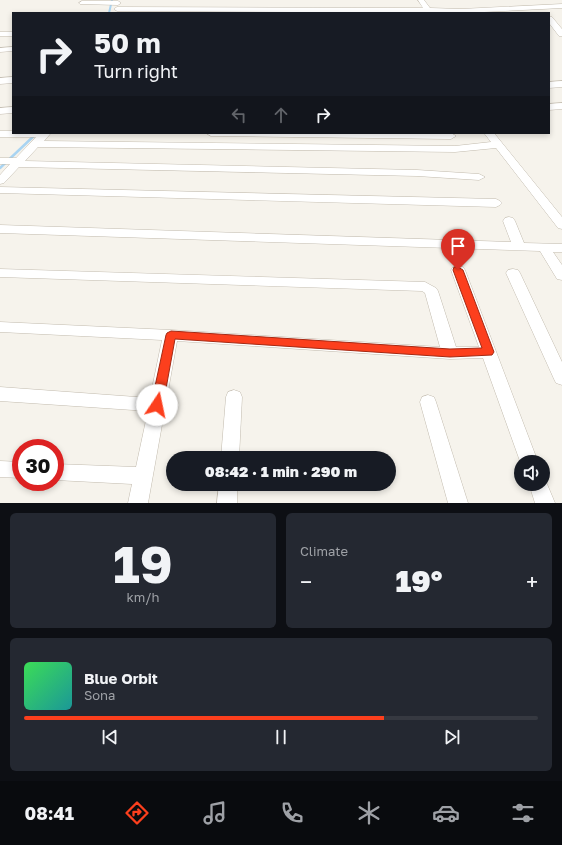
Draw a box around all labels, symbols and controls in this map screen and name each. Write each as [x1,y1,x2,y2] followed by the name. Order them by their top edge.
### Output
[94,26,161,59] text: 50 m
[28,28,80,80] icon: right
[94,60,178,82] text: Turn right
[228,104,250,126] icon: left
[270,104,292,126] icon: ahead
[312,104,334,126] icon: right
[441,229,475,270] pin
[447,235,469,257] icon: arrive
[136,384,178,426] position arrow
[12,439,64,491] speed limit sign: 30
[514,455,550,491] map controls
[514,455,550,491] button: sound
[205,462,357,480] text: 08:42 · 1 min · 290 m
[113,532,173,594] text: 19
[300,543,348,559] text: Climate
[395,563,443,599] text: 19°
[300,568,312,595] text: −
[526,568,538,595] text: +
[126,589,160,605] text: km/h
[84,669,158,687] text: Blue Orbit
[84,687,115,703] text: Sona
[99,726,121,748] icon: previous
[270,726,292,748] icon: pause
[441,726,463,748] icon: next
[123,799,151,827] icon: directions
[201,799,229,827] icon: music
[278,799,306,827] icon: phone
[355,799,383,827] icon: climate
[432,799,460,827] icon: car
[509,799,537,827] icon: filters
[25,802,74,824] text: 08:41

